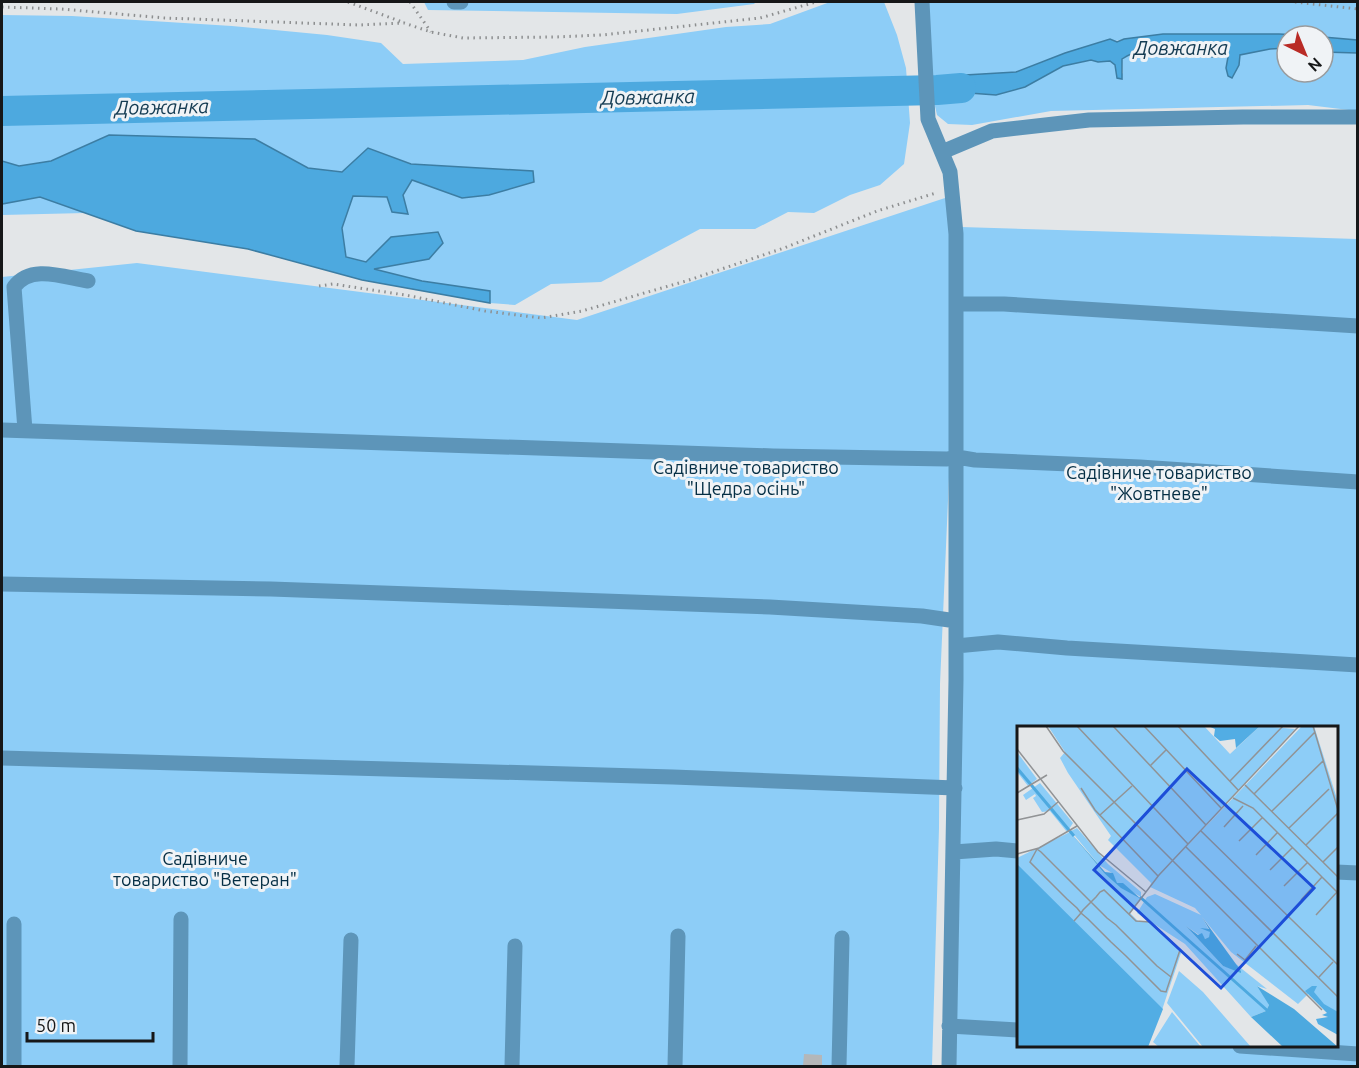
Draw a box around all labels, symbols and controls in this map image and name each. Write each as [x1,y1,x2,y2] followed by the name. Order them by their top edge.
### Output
[1275,24,1335,84] north arrow
[1132,36,1228,59] water label: Довжанка
[1305,54,1326,76] text: N
[599,84,695,109] water label: Довжанка
[113,94,209,119] water label: Довжанка
[653,457,839,498] park label: Садівниче товариство "Щедра осінь"
[1066,462,1252,503] park label: Садівниче товариство "Жовтневе"
[1017,726,1338,1047] inset map
[113,848,297,889] park label: Садівниче товариство "Ветеран"
[27,1005,153,1043] scale bar
[36,1015,76,1035] text: 50 m

